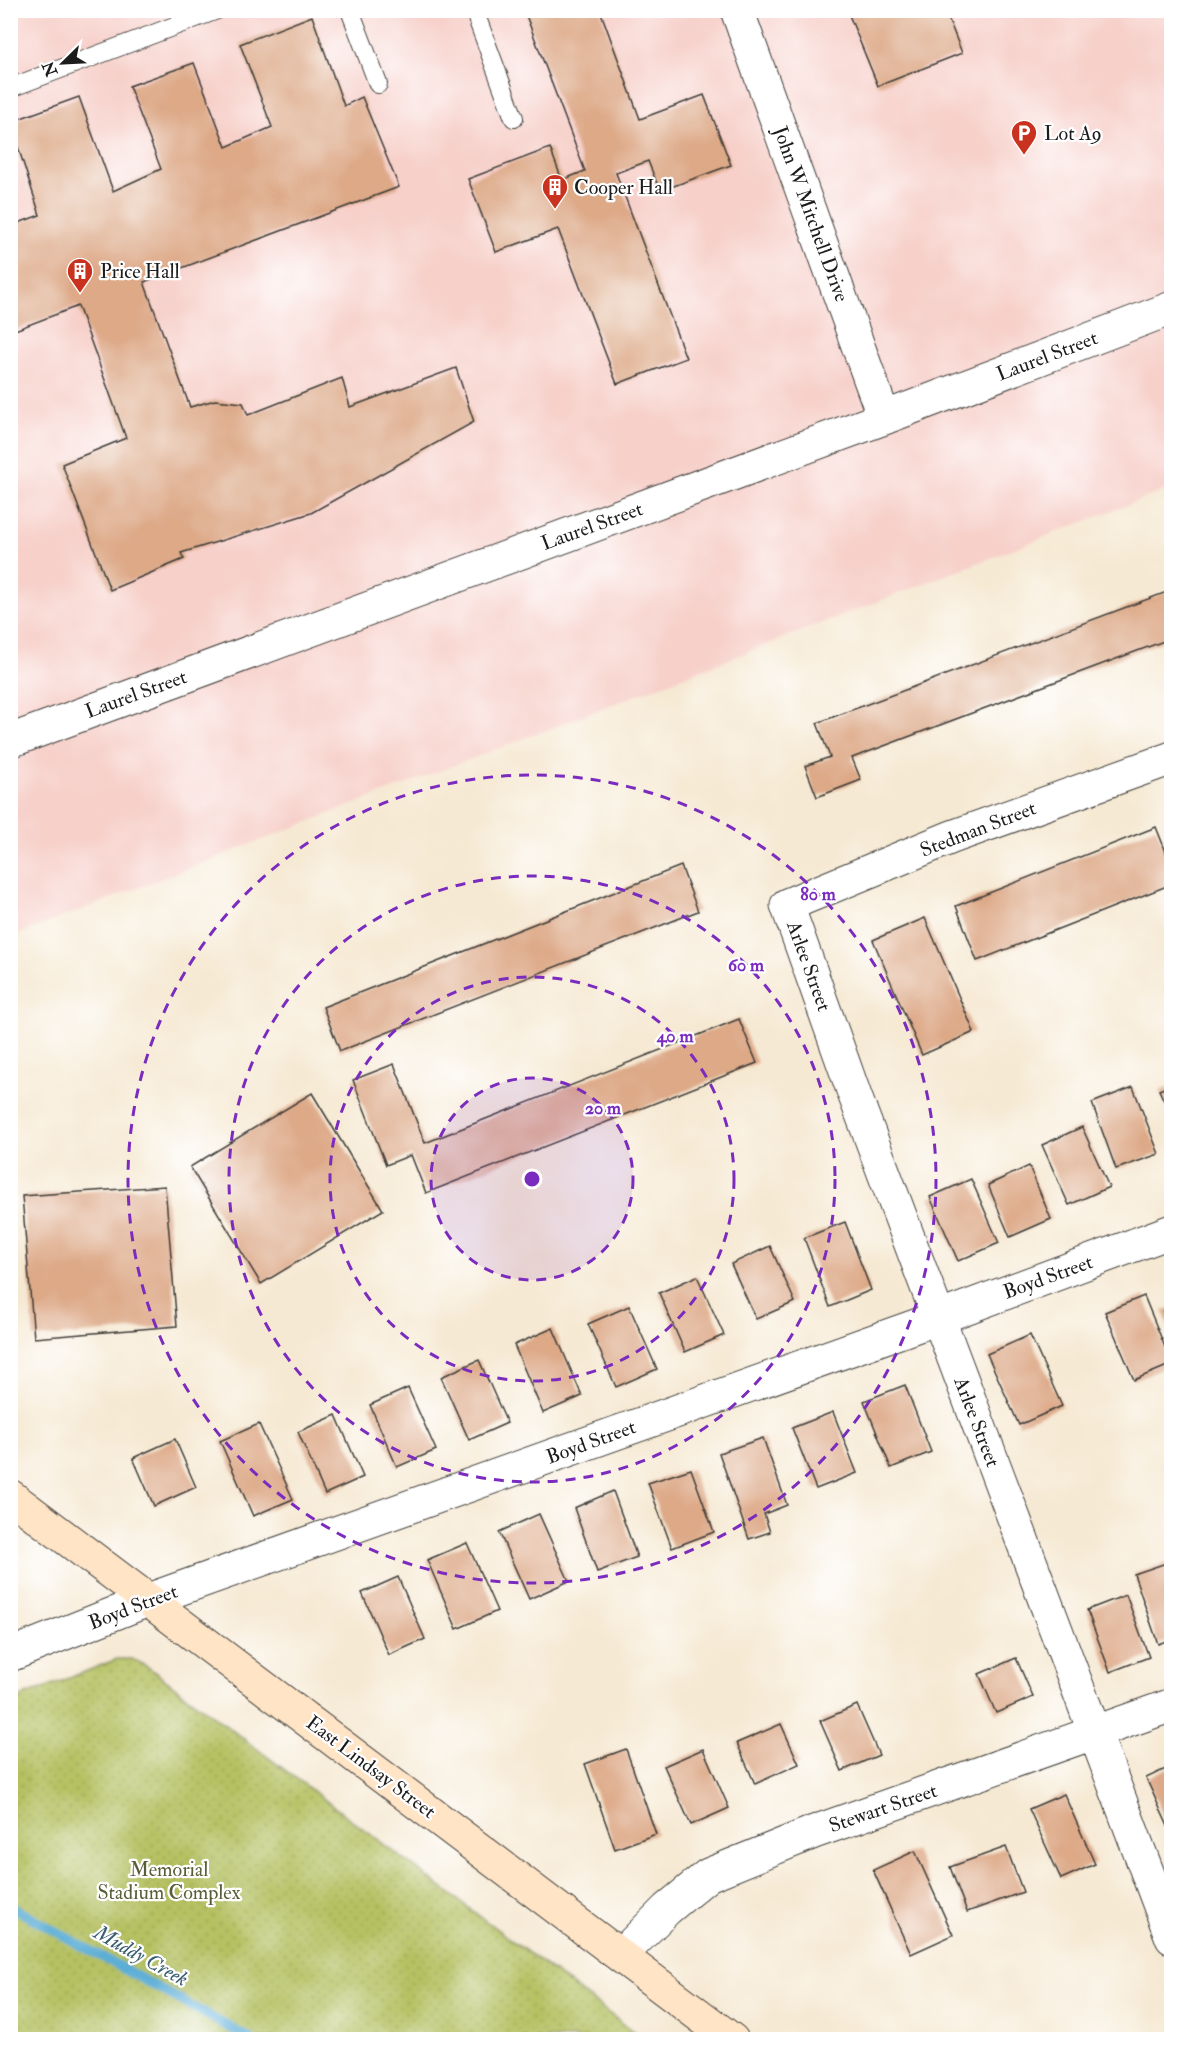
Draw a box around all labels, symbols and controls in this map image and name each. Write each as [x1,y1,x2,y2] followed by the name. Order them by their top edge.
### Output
[33,33,93,93] north arrow
[38,57,63,80] text: N
[1009,118,1039,156] parking icon: Lot A9
[1044,121,1102,146] place label: Lot A9
[767,122,854,305] street label: John W Mitchell Drive
[540,172,570,210] building icon: Cooper Hall
[574,175,673,201] place label: Cooper Hall
[65,256,95,294] building icon: Price Hall
[100,259,180,284] place label: Price Hall
[993,325,1102,387] street label: Laurel Street
[538,496,647,556] street label: Laurel Street
[82,664,191,724] street label: Laurel Street
[916,795,1040,863] street label: Stedman Street
[800,883,837,906] text: 80 m
[781,917,837,1015] street label: Arlee Street
[728,954,765,977] text: 60 m
[656,1025,694,1048] text: 40 m
[585,1097,622,1120] text: 20 m
[522,1169,542,1189] centre of rings
[1000,1249,1097,1305] street label: Boyd Street
[948,1373,1006,1471] street label: Arlee Street
[543,1414,640,1470] street label: Boyd Street
[85,1578,182,1635] street label: Boyd Street
[301,1710,441,1824] street label: East Lindsay Street
[826,1778,941,1838] street label: Stewart Street
[98,1857,241,1906] park label: Memorial Stadium Complex
[87,1918,193,1993] water label: Muddy Creek

